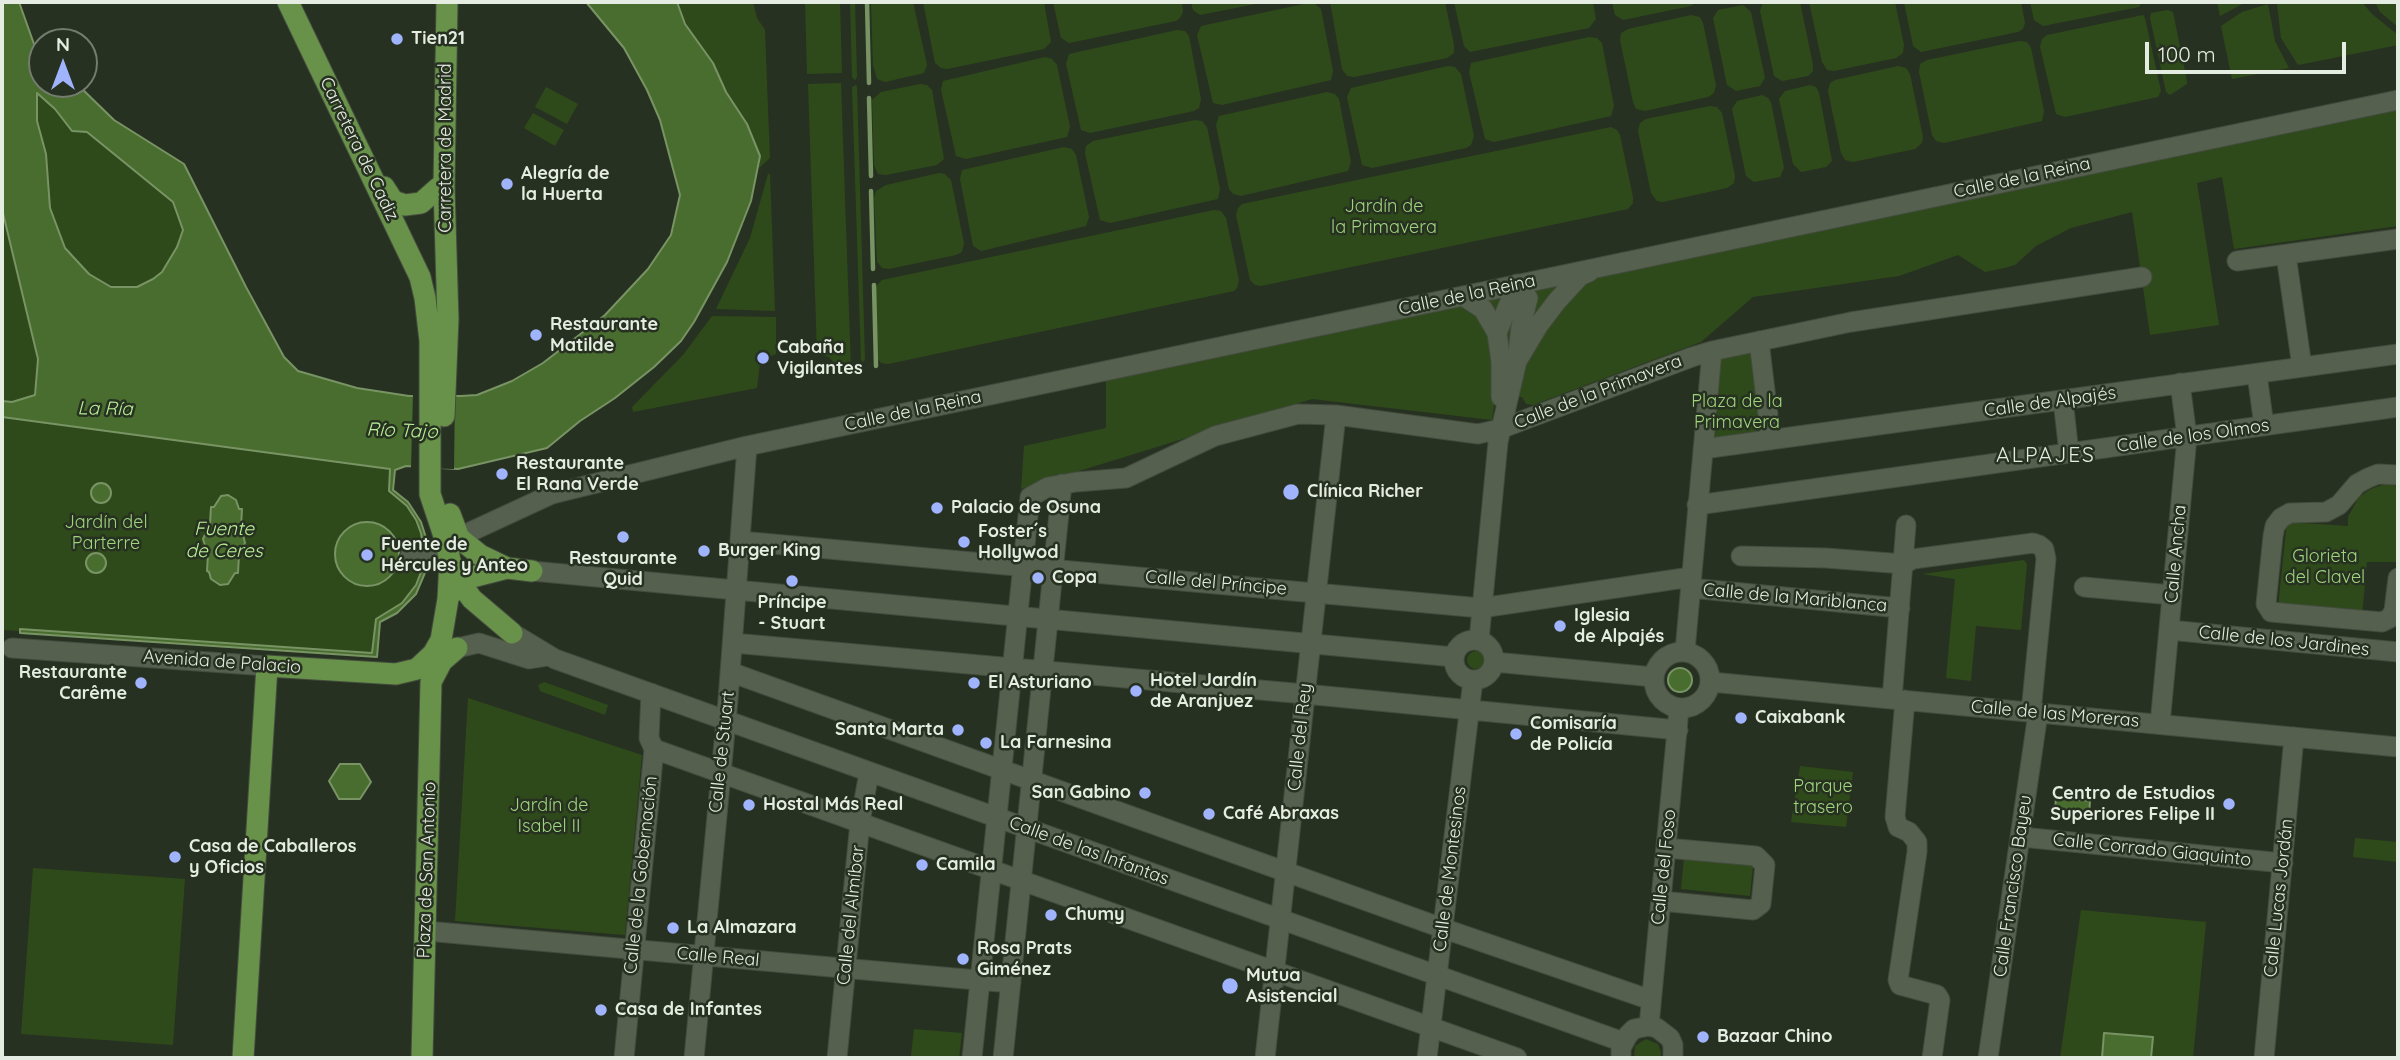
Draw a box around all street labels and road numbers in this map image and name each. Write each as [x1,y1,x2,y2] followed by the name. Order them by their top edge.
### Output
[435,63,457,233] street label: Carretera de Madrid
[315,74,403,224] street label: Carretera de Cadiz
[1952,153,2092,203] street label: Calle de la Reina
[1397,270,1537,320] street label: Calle de la Reina
[1511,350,1685,434] street label: Calle de la Primavera
[1983,382,2117,422] street label: Calle de Alpajés
[843,386,983,436] street label: Calle de la Reina
[2115,415,2271,457] street label: Calle de los Olmos
[2161,504,2191,604] street label: Calle Ancha
[1144,566,1288,600] street label: Calle del Príncipe
[1702,579,1888,617] street label: Calle de la Mariblanca
[2198,621,2370,661] street label: Calle de los Jardines
[142,646,302,678] street label: Avenida de Palacio
[1284,682,1316,792] street label: Calle del Rey
[705,690,739,814] street label: Calle de Stuart
[1970,696,2140,732] street label: Calle de las Moreras
[620,775,662,975] street label: Calle de la Gobernación
[413,781,441,959] street label: Plaza de San Antonio
[1429,785,1471,953] street label: Calle de Montesinos
[1990,793,2036,979] street label: Calle Francisco Bayeu
[1647,808,1681,926] street label: Calle del Foso
[1006,812,1172,890] street label: Calle de las Infantas
[2260,818,2298,978] street label: Calle Lucas Jordán
[2052,829,2252,871] street label: Calle Corrado Giaquinto
[833,844,869,986] street label: Calle del Almíbar
[676,943,760,971] street label: Calle Real

